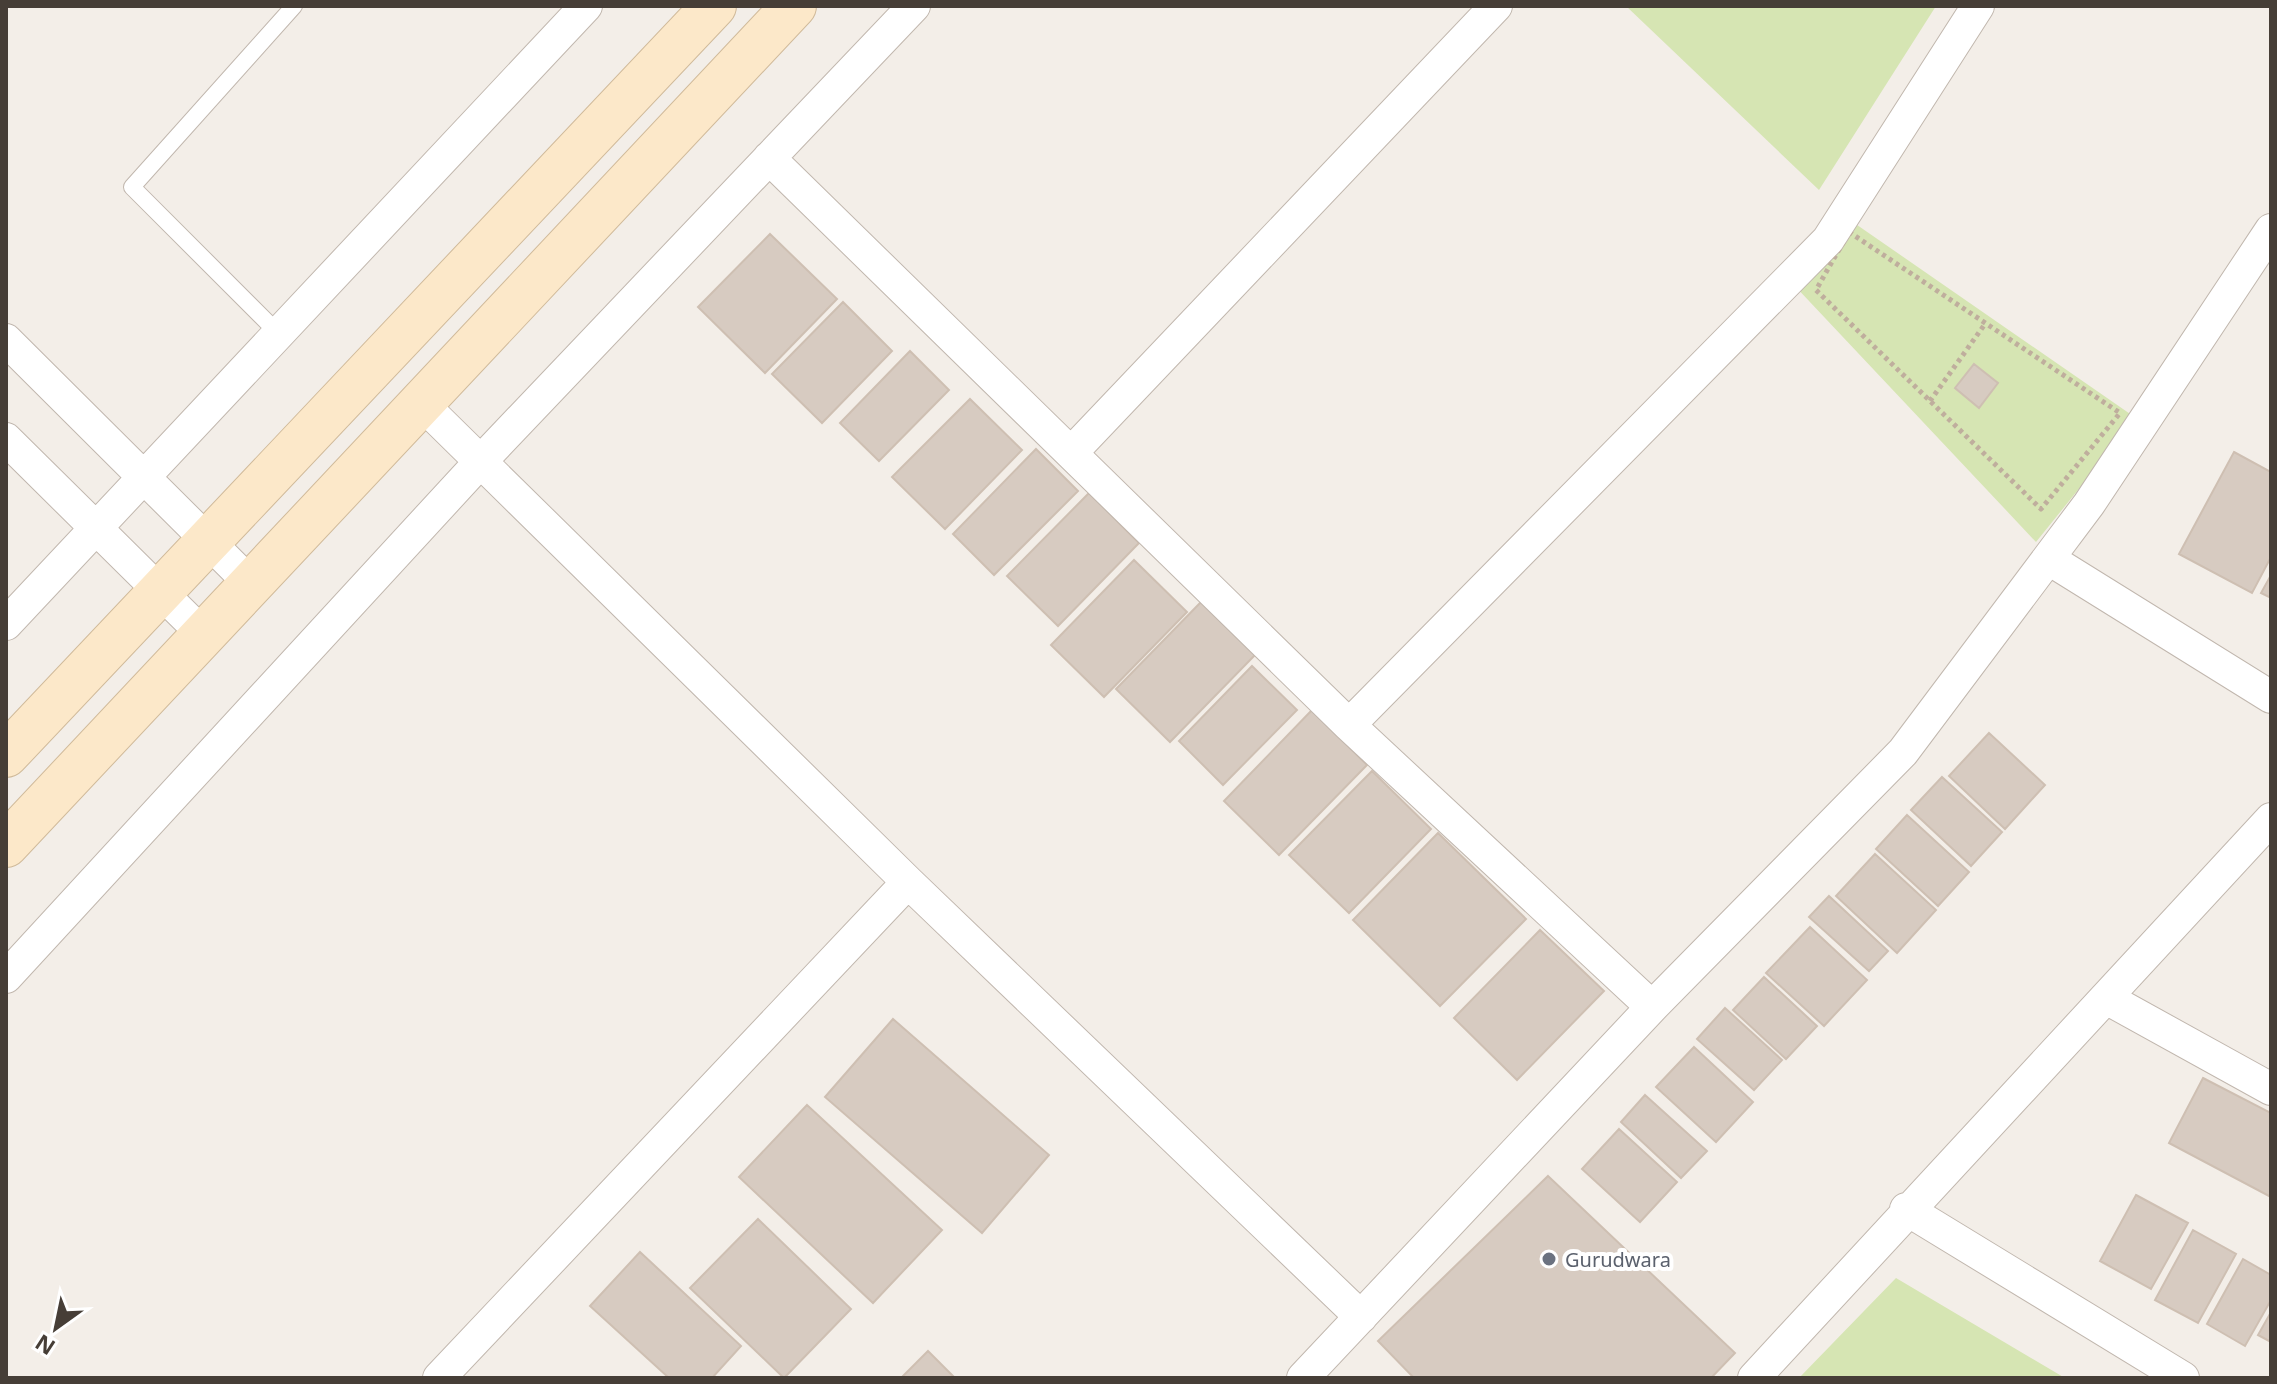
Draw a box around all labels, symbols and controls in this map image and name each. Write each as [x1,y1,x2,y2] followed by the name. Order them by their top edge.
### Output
[1565,1246,1671,1273] place label: Gurudwara
[1540,1250,1558,1268] marker: Gurudwara
[16,1288,96,1368] north arrow
[29,1328,60,1363] text: N

